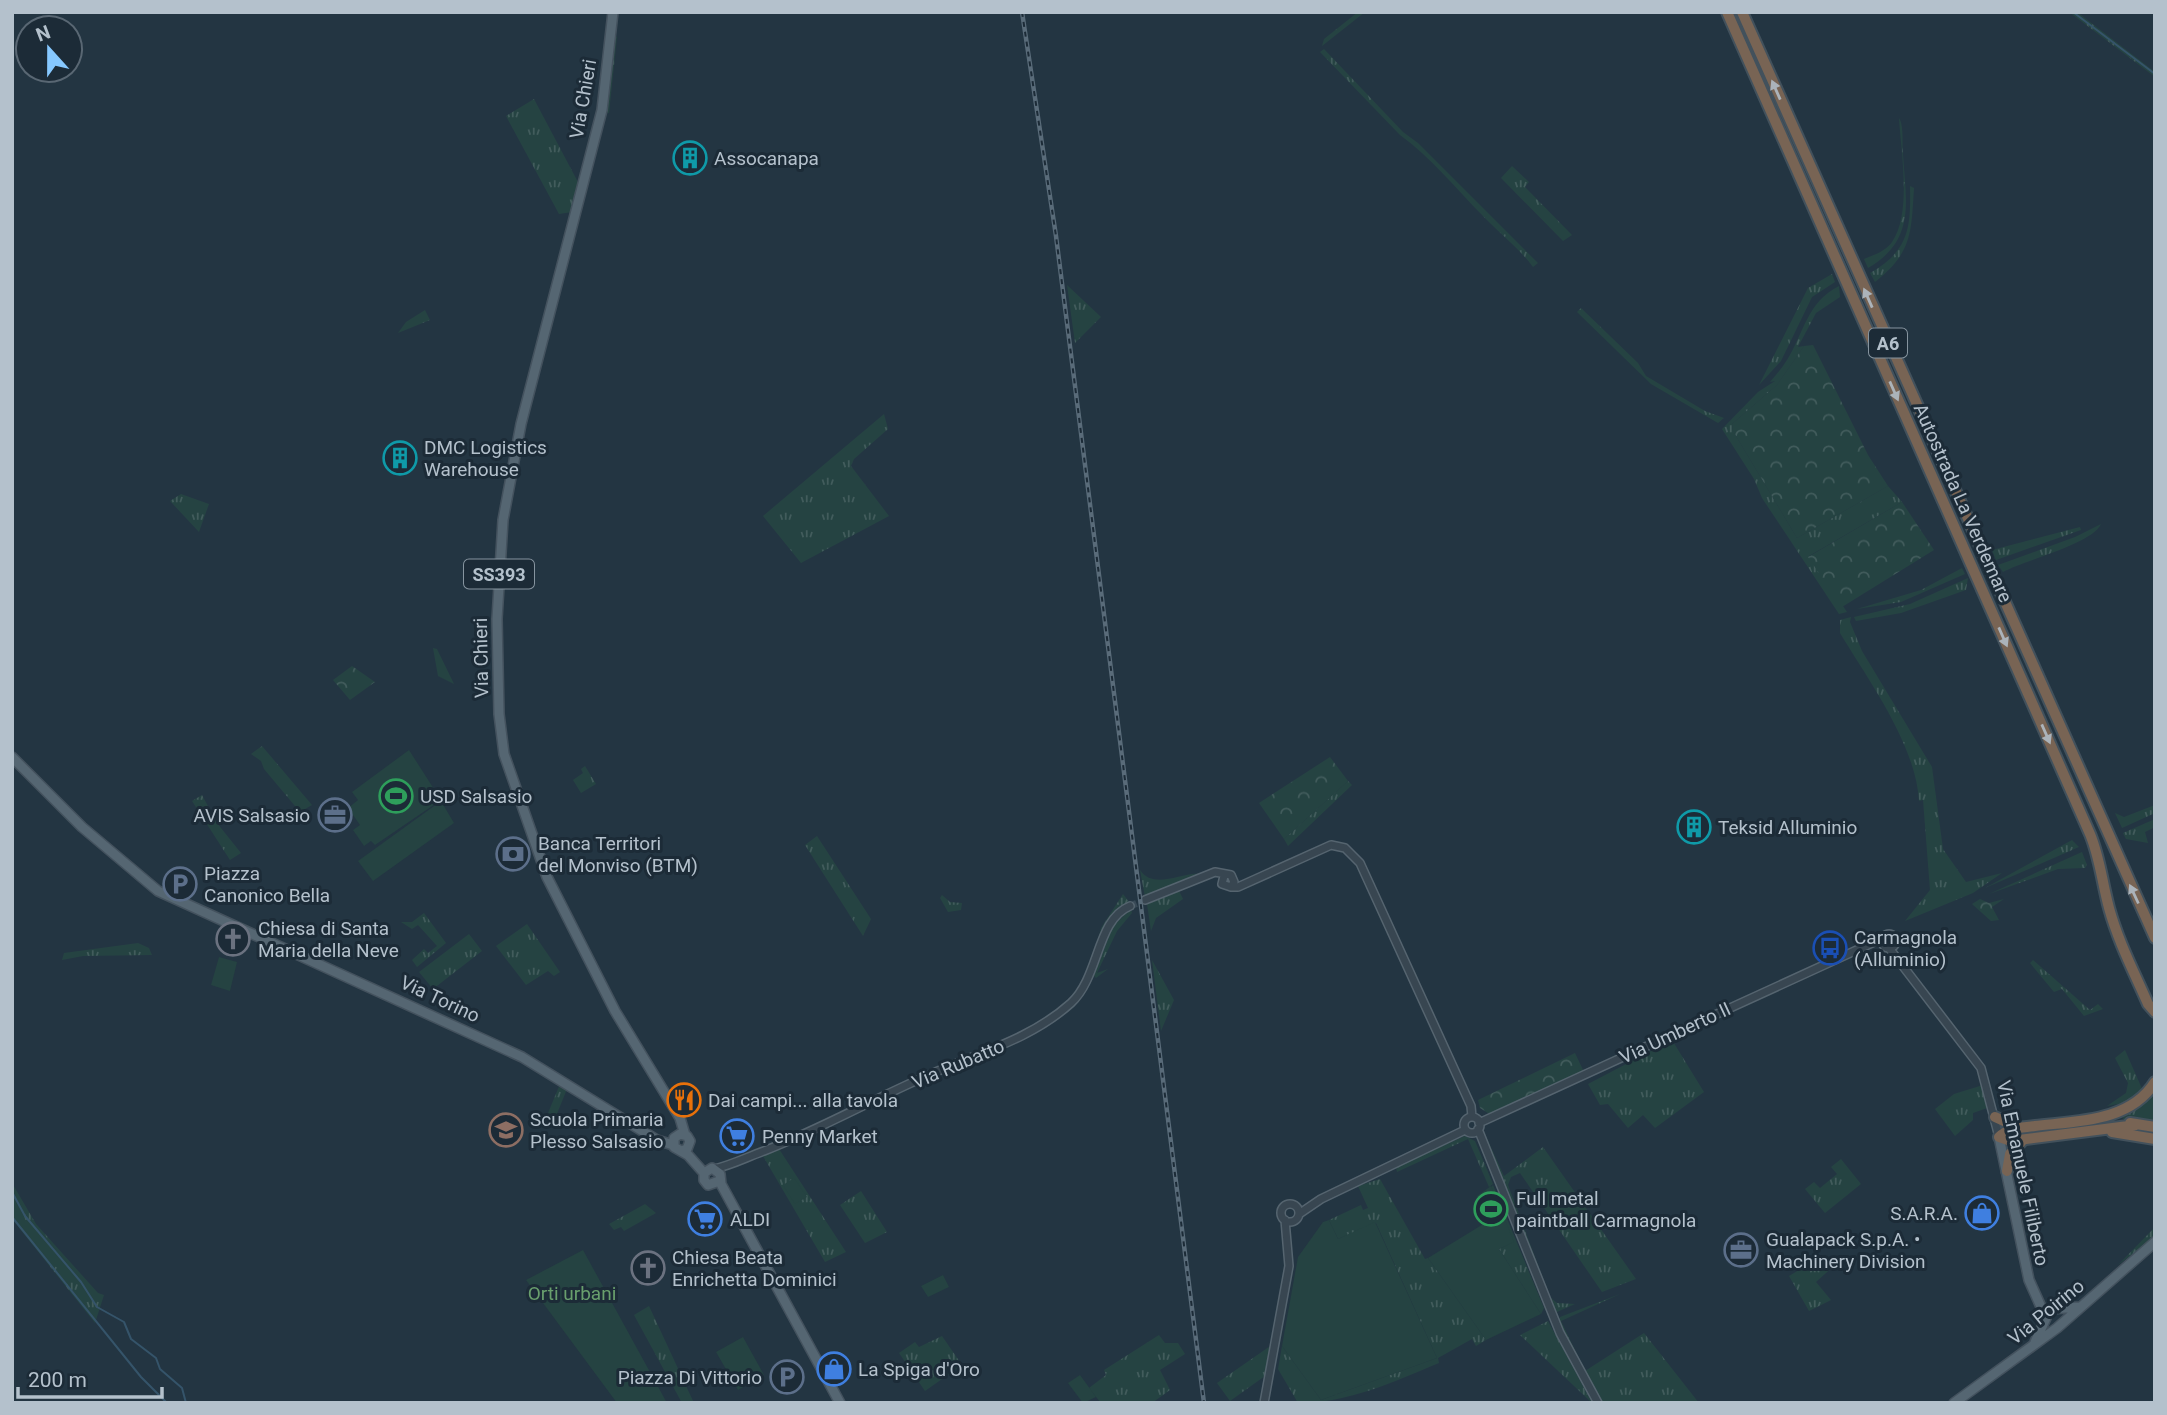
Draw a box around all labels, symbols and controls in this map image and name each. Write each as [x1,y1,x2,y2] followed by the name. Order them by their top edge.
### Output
[14,14,84,84] north arrow
[33,20,53,47] text: N
[565,57,601,141] street label: Via Chieri
[1770,79,1781,100] one-way arrow
[671,139,709,177] building icon: Assocanapa
[714,147,819,170] place label: Assocanapa
[1862,287,1873,308] one-way arrow
[1869,328,1907,358] road number: A6
[1888,381,1900,401] one-way arrow
[1909,400,2017,606] street label: Autostrada La Verdemare
[424,436,547,481] place label: DMC Logistics Warehouse
[381,439,419,477] building icon: DMC Logistics Warehouse
[464,560,534,588] road number: SS393
[469,618,493,698] street label: Via Chieri
[1997,627,2009,647] one-way arrow
[2040,724,2052,744] one-way arrow
[377,777,415,815] sports icon: USD Salsasio
[420,785,532,808] place label: USD Salsasio
[316,796,354,834] office icon: AVIS Salsasio
[194,804,310,827] place label: AVIS Salsasio
[1675,808,1713,846] building icon: Teksid Alluminio
[1718,816,1857,839] place label: Teksid Alluminio
[538,832,698,877] place label: Banca Territori del Monviso (BTM)
[494,835,532,873] bank icon: Banca Territori del Monviso (BTM)
[204,862,330,907] place label: Piazza Canonico Bella
[161,865,199,903] parking icon: Piazza Canonico Bella
[2128,884,2140,904] one-way arrow
[258,917,399,962] place label: Chiesa di Santa Maria della Neve
[214,920,252,958] church icon: Chiesa di Santa Maria della Neve
[1854,926,1957,971] place label: Carmagnola (Alluminio)
[1811,929,1849,967] bus stop icon: Carmagnola (Alluminio)
[397,971,483,1027] street label: Via Torino
[1616,997,1734,1069] street label: Via Umberto II
[908,1034,1008,1094] street label: Via Rubatto
[1992,1078,2054,1268] street label: Via Emanuele Filiberto
[665,1081,703,1119] restaurant icon: Dai campi... alla tavola
[708,1089,898,1112] place label: Dai campi... alla tavola
[530,1108,664,1153] place label: Scuola Primaria Plesso Salsasio
[487,1111,525,1149] school or university icon: Scuola Primaria Plesso Salsasio
[718,1117,756,1155] supermarket icon: Penny Market
[762,1125,878,1148] place label: Penny Market
[1516,1187,1696,1232] place label: Full metal paintball Carmagnola
[1472,1190,1510,1228] sports icon: Full metal paintball Carmagnola
[1963,1194,2001,1232] shop icon: S.A.R.A.
[686,1200,724,1238] supermarket icon: ALDI
[1890,1202,1958,1225] place label: S.A.R.A.
[730,1208,770,1231] place label: ALDI
[1766,1228,1926,1273] place label: Gualapack S.p.A. • Machinery Division
[1722,1231,1760,1269] office icon: Gualapack S.p.A. • Machinery Division
[672,1246,837,1291] place label: Chiesa Beata Enrichetta Dominici
[629,1249,667,1287] church icon: Chiesa Beata Enrichetta Dominici
[2003,1274,2089,1350] street label: Via Poirino
[528,1282,616,1305] park label: Orti urbani
[815,1350,853,1388] shop icon: La Spiga d'Oro
[18,1356,161,1400] scale bar
[768,1358,806,1396] parking icon: Piazza Di Vittorio
[858,1358,980,1381] place label: La Spiga d'Oro
[618,1366,762,1389] place label: Piazza Di Vittorio
[28,1368,87,1392] text: 200 m

